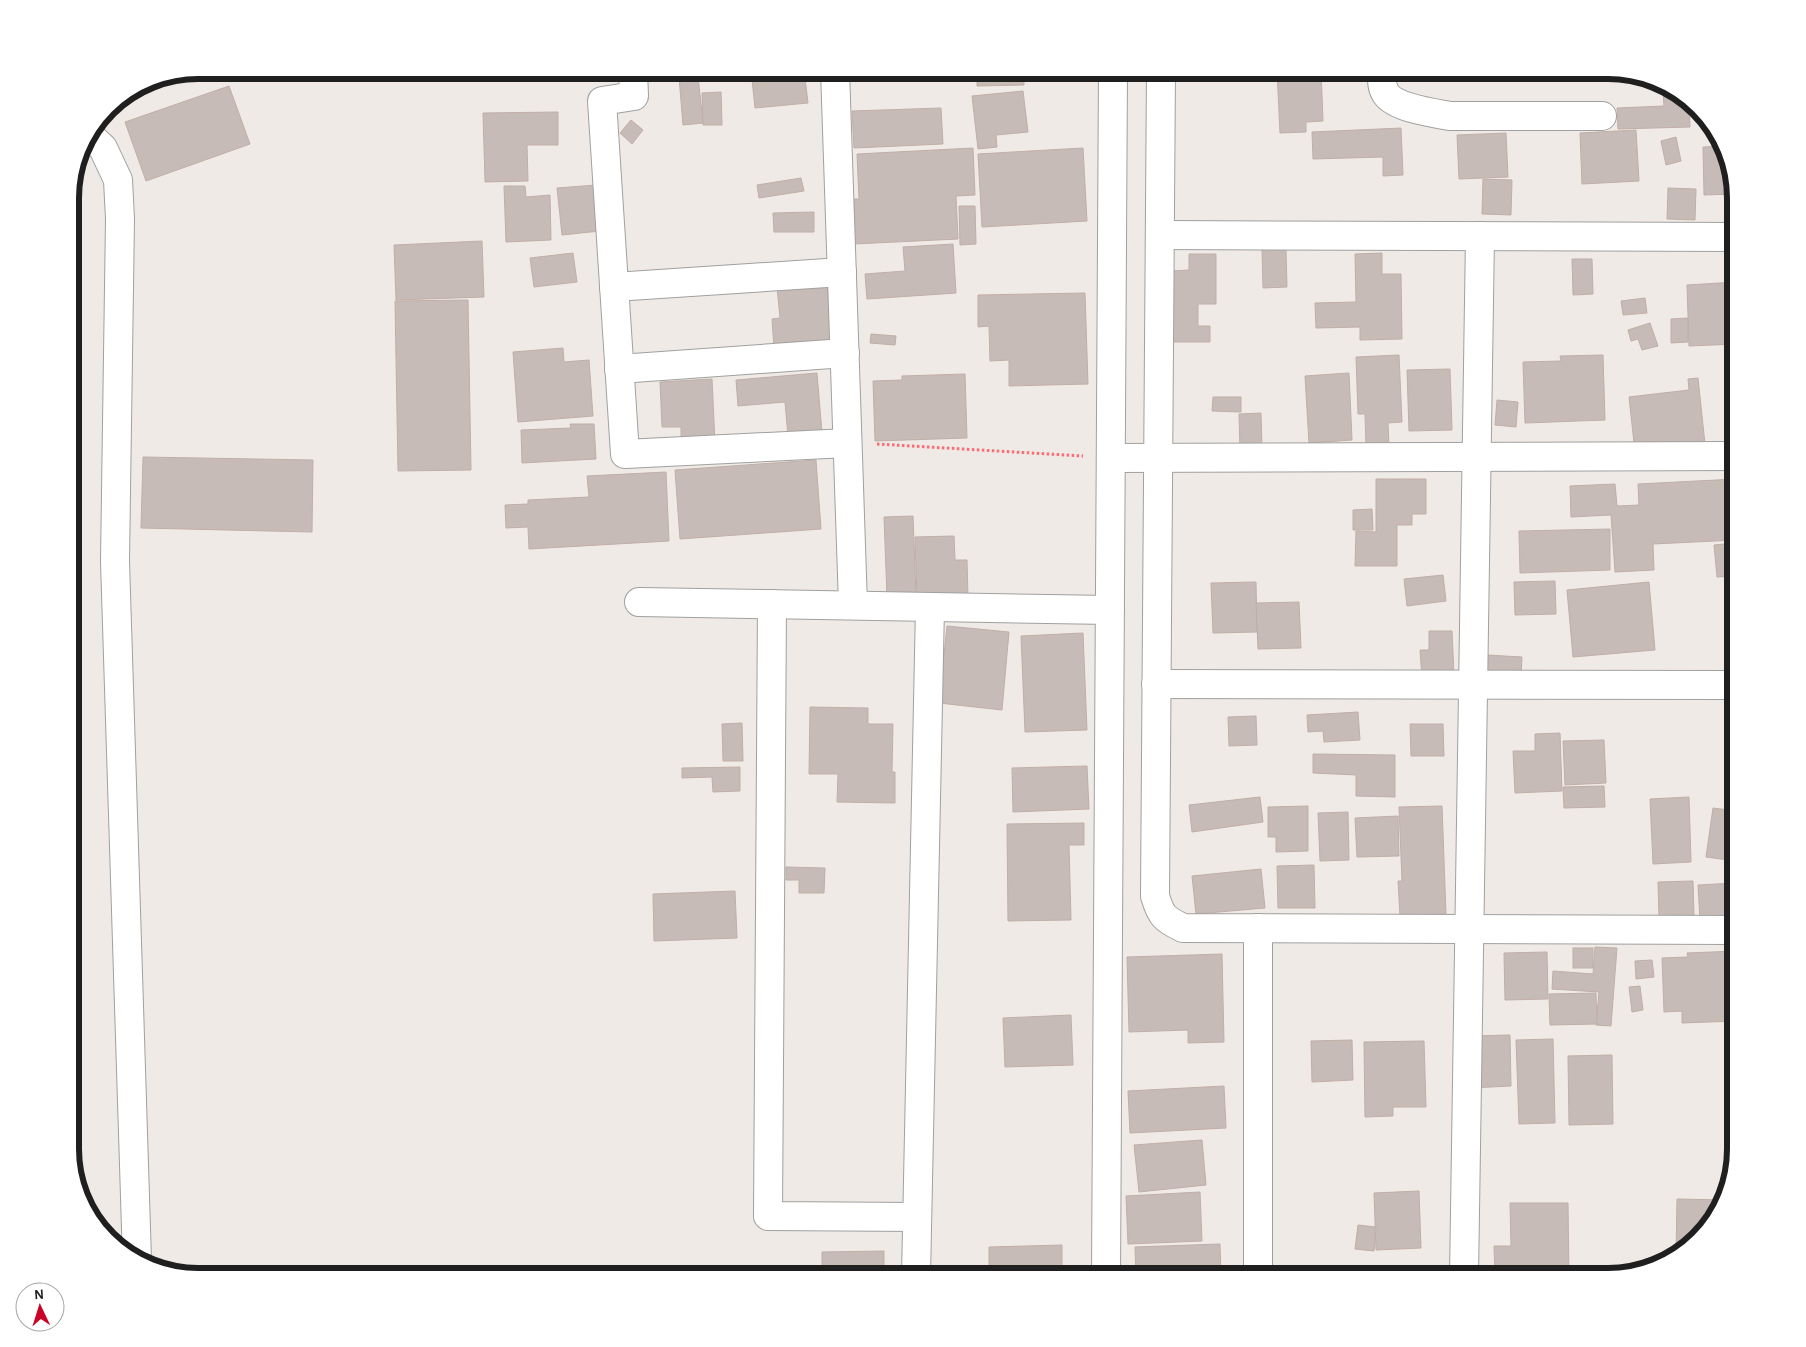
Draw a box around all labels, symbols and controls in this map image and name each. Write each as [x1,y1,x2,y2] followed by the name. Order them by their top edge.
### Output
[15,1282,65,1332] north arrow
[34,1288,45,1302] text: N

